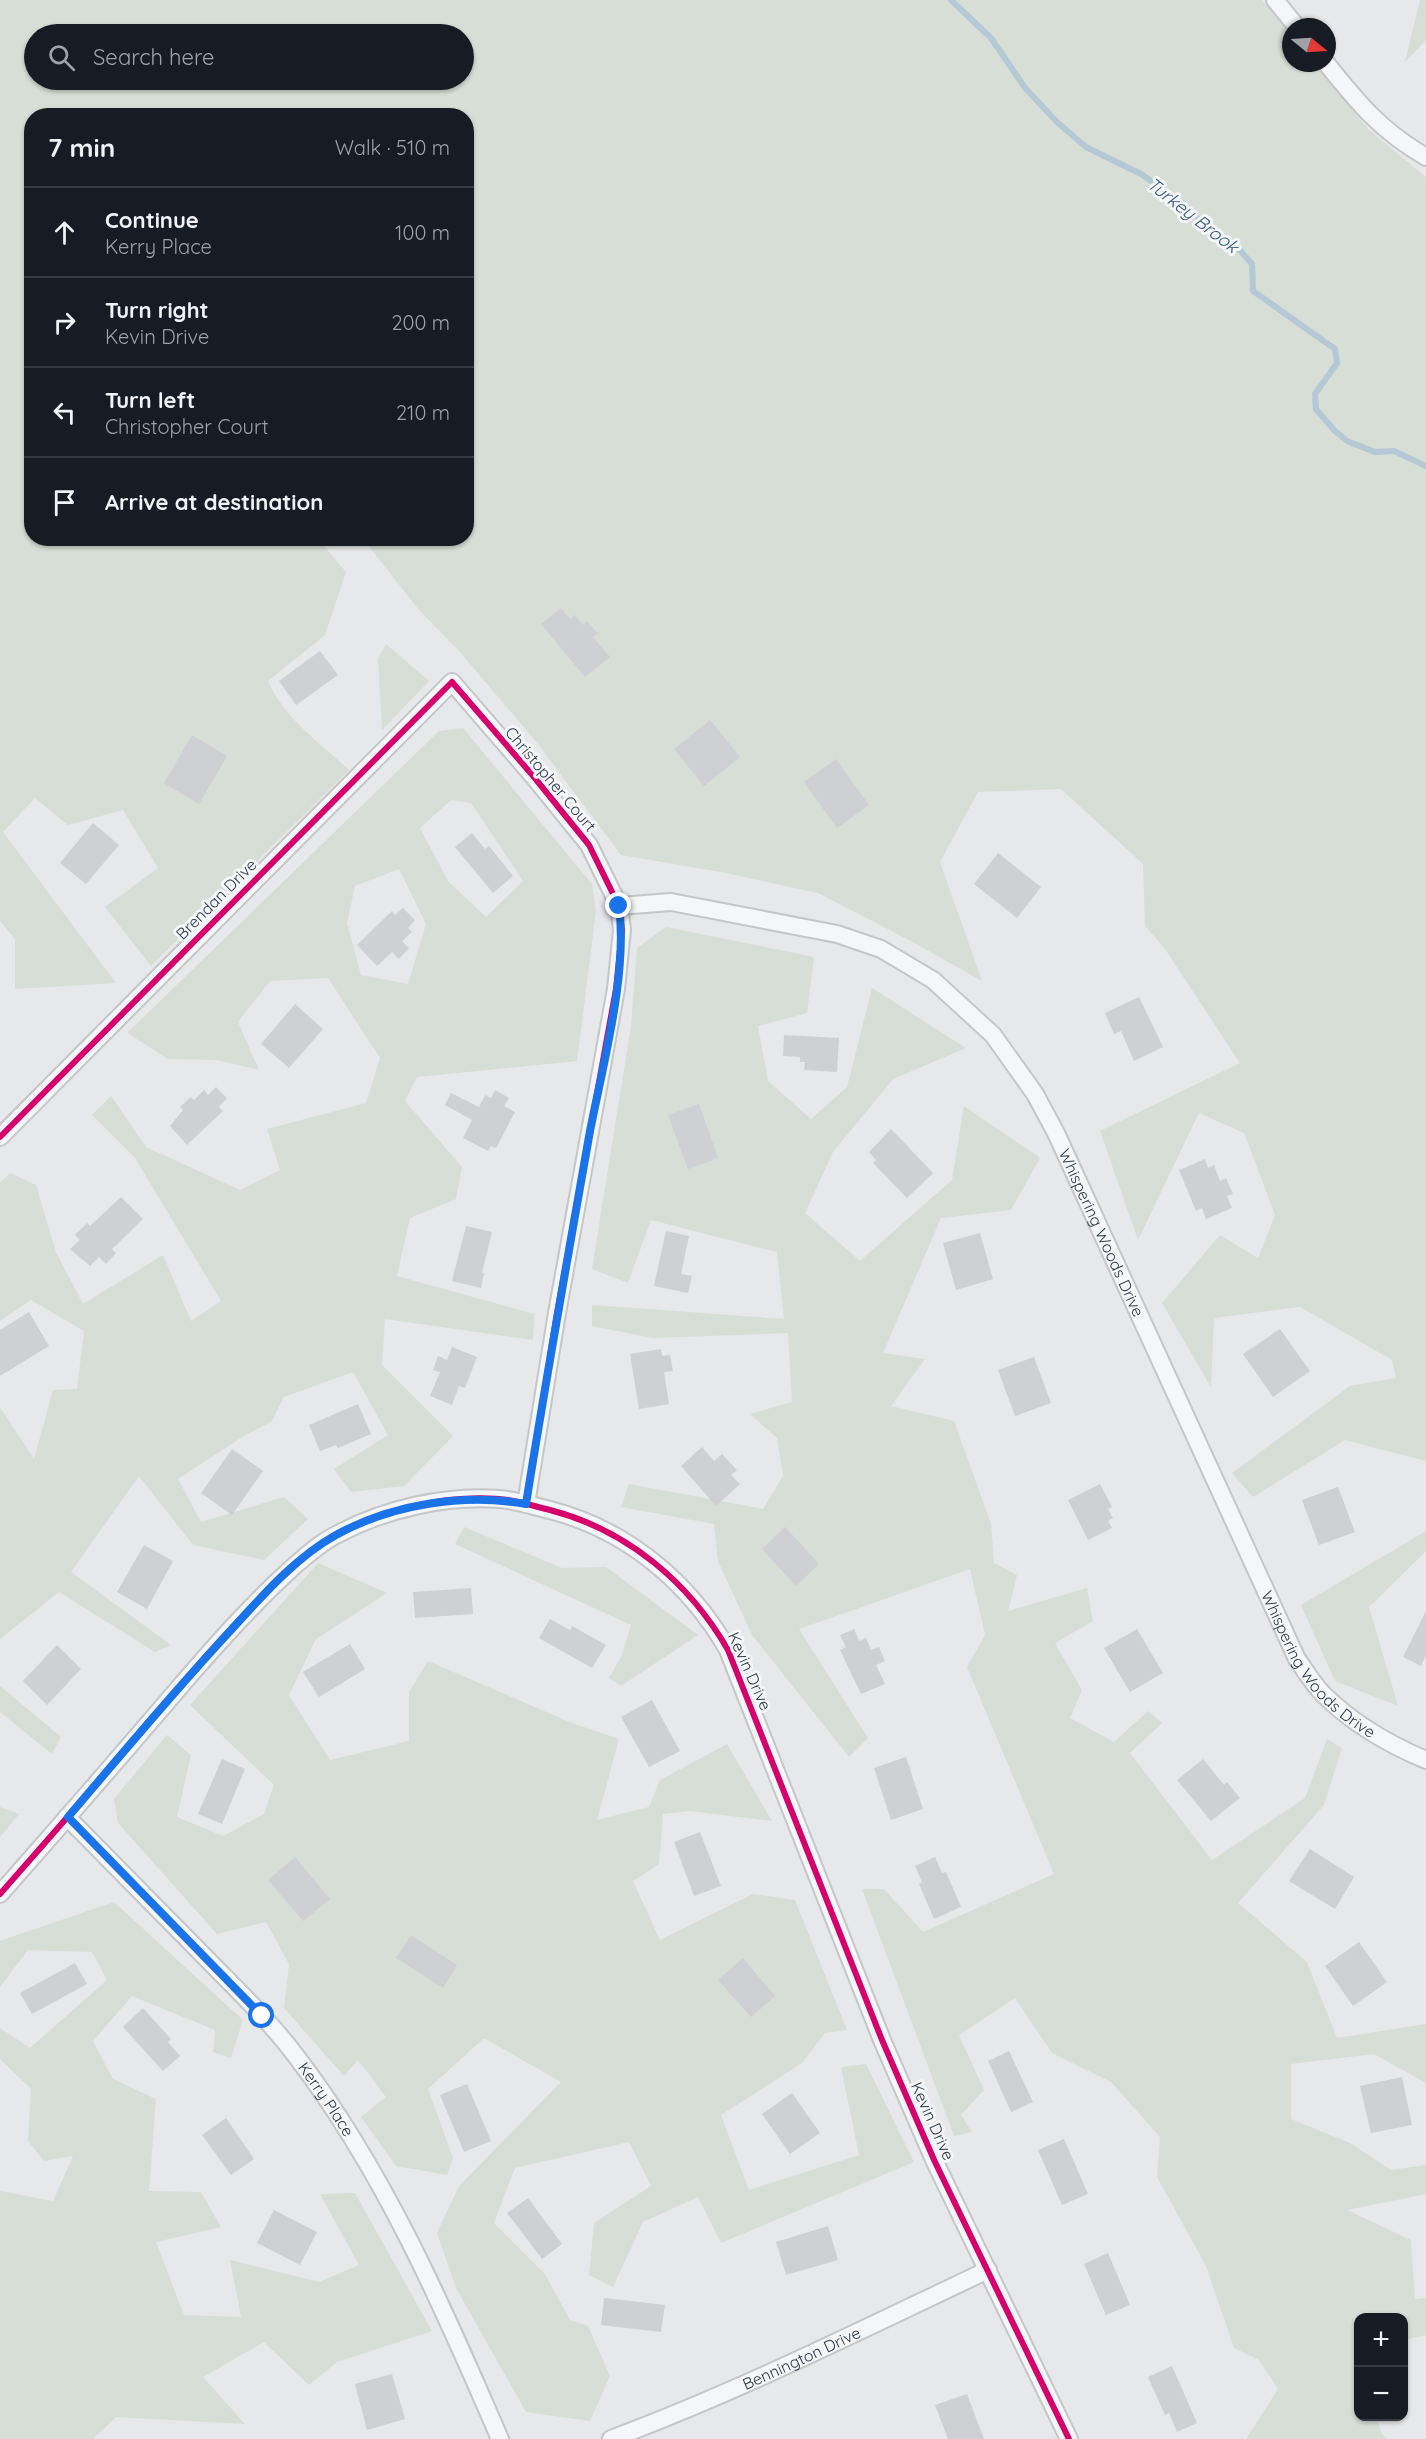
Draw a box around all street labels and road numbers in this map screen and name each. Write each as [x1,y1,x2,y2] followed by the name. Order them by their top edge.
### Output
[501,722,601,836] street label: Christopher Court
[171,854,261,944] street label: Brendan Drive
[1055,1146,1149,1320] street label: Whispering Woods Drive
[1257,1588,1379,1742] street label: Whispering Woods Drive
[724,1629,776,1713] street label: Kevin Drive
[294,2058,359,2140] street label: Kerry Place
[907,2079,959,2163] street label: Kevin Drive
[739,2322,864,2394] street label: Bennington Drive

